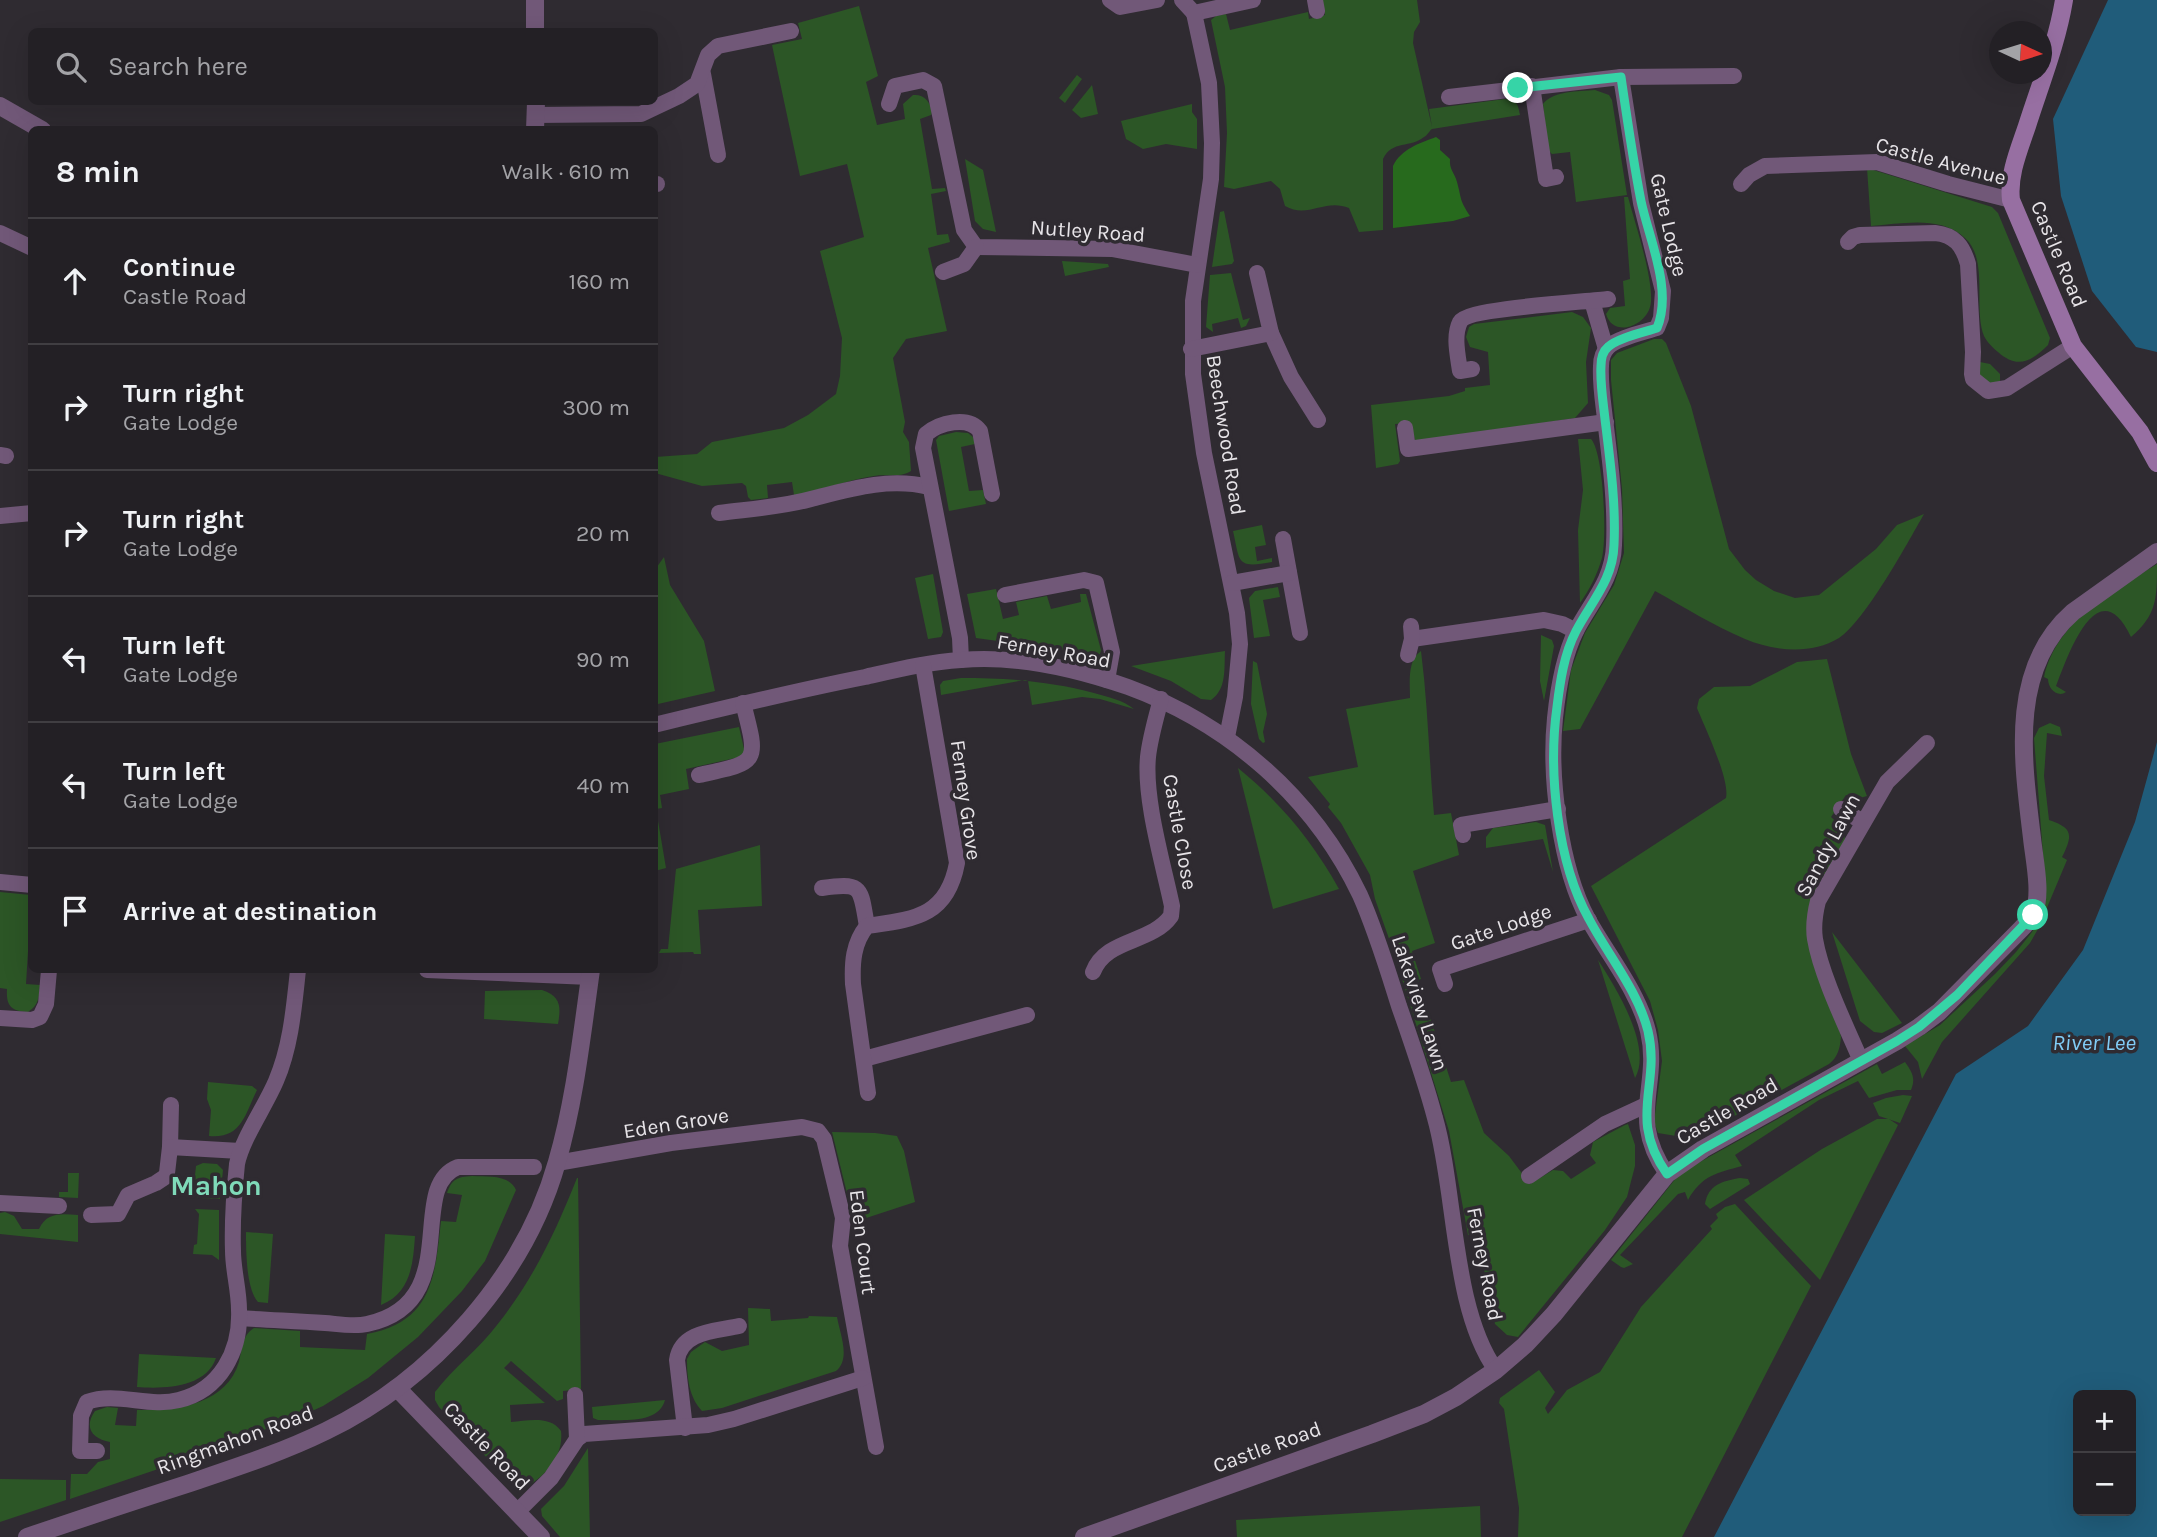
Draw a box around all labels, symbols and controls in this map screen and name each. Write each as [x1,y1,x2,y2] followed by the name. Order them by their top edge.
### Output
[1989,21,2052,84] north arrow
[28,28,658,105] search box
[52,48,90,86] icon: search
[108,51,248,82] text: Search here
[1502,72,1533,103] route end
[1873,132,2009,190] street label: Castle Avenue
[56,154,140,190] text: 8 min
[502,158,630,185] text: Walk · 610 m
[1645,171,1693,279] street label: Gate Lodge
[2026,197,2092,311] street label: Castle Road
[1030,215,1146,247] street label: Nutley Road
[123,252,235,283] text: Continue
[56,262,94,300] icon: ahead
[569,268,630,295] text: 160 m
[123,283,247,310] text: Castle Road
[1201,353,1251,517] street label: Beechwood Road
[123,378,244,409] text: Turn right
[56,388,94,426] icon: right
[562,394,630,421] text: 300 m
[123,409,238,436] text: Gate Lodge
[123,504,244,535] text: Turn right
[56,514,94,552] icon: right
[576,520,630,547] text: 20 m
[123,535,238,562] text: Gate Lodge
[995,629,1113,673] street label: Ferney Road
[123,630,225,661] text: Turn left
[56,640,94,678] icon: left
[576,646,630,673] text: 90 m
[123,661,238,688] text: Gate Lodge
[946,738,986,862] street label: Ferney Grove
[123,756,225,787] text: Turn left
[56,766,94,804] icon: left
[577,772,630,799] text: 40 m
[1158,772,1202,892] street label: Castle Close
[123,787,238,814] text: Gate Lodge
[1791,789,1865,901] street label: Sandy Lawn
[56,892,94,930] icon: arrive
[123,896,377,927] text: Arrive at destination
[1447,899,1555,955] street label: Gate Lodge
[2017,899,2048,930] route start
[1387,932,1453,1074] street label: Lakeview Lawn
[2052,1029,2136,1056] water label: River Lee
[1672,1072,1782,1150] street label: Castle Road
[621,1103,731,1143] street label: Eden Grove
[170,1169,262,1202] district label: Mahon
[845,1188,881,1296] street label: Eden Court
[1462,1205,1508,1323] street label: Ferney Road
[2073,1390,2136,1516] map controls
[2073,1390,2136,1453] button: +
[439,1397,535,1495] street label: Castle Road
[153,1401,317,1479] street label: Ringmahon Road
[1210,1416,1324,1478] street label: Castle Road
[2073,1453,2136,1516] button: −

